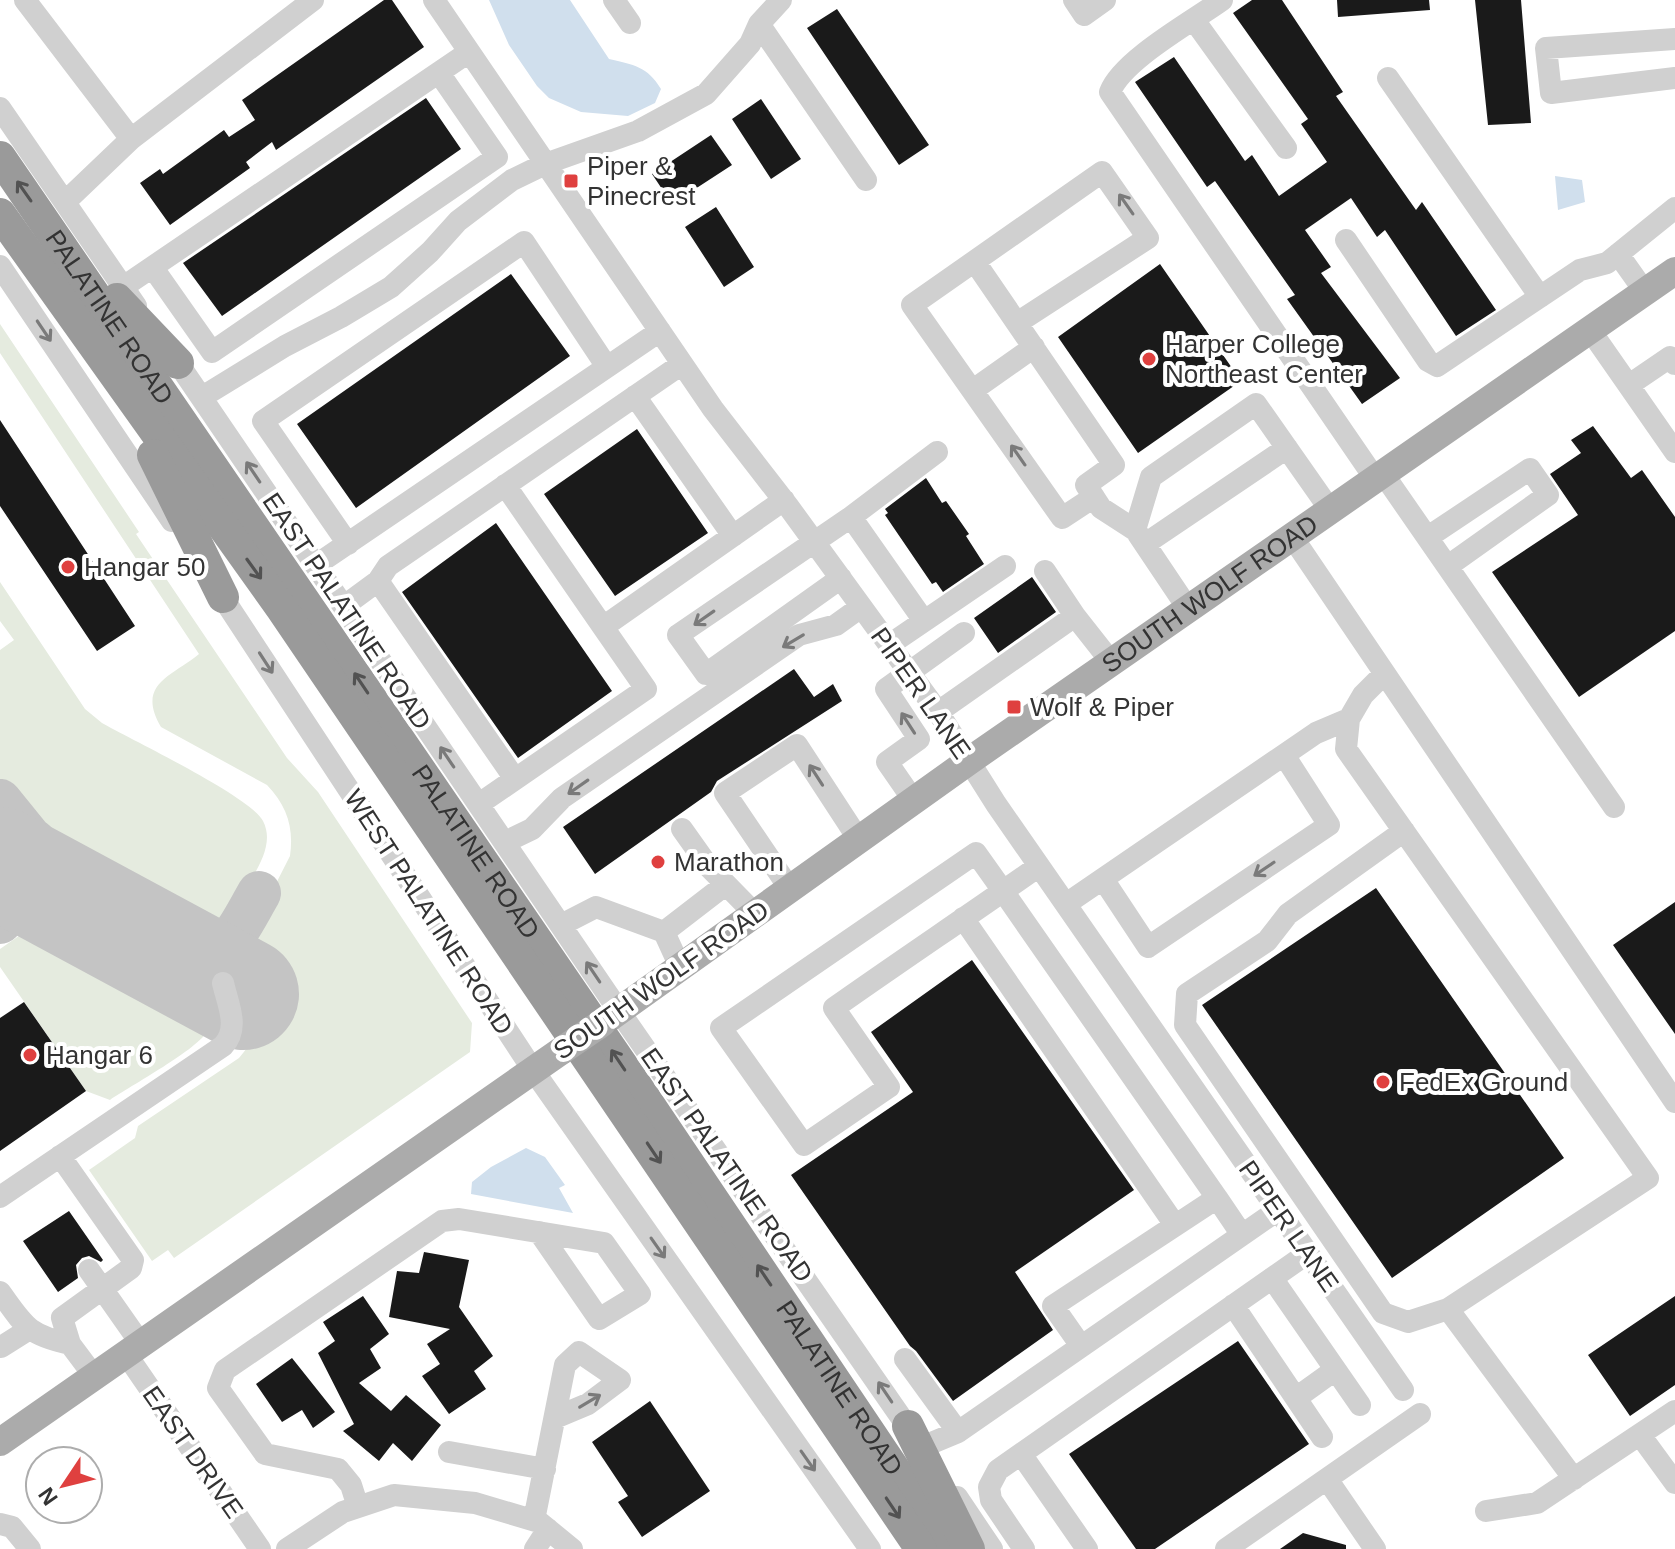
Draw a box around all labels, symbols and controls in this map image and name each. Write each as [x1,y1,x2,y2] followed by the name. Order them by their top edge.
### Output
[587,151,696,211] place label: Piper & Pinecrest
[562,172,580,190] marker: Piper & Pinecrest
[16,181,32,203] one-way arrow
[1118,194,1134,216] one-way arrow
[40,224,180,410] street label: PALATINE ROAD
[36,319,52,342] one-way arrow
[1165,329,1363,389] place label: Harper College Northeast Center
[1140,350,1158,368] marker: Harper College Northeast Center
[1010,444,1026,466] one-way arrow
[245,462,261,484] one-way arrow
[257,487,437,735] street label: EAST PALATINE ROAD
[1096,509,1323,679] street label: SOUTH WOLF ROAD
[84,552,205,582] place label: Hangar 50
[59,558,77,576] marker: Hangar 50
[245,558,262,579] one-way arrow
[693,610,715,626] one-way arrow
[865,622,977,764] street label: PIPER LANE
[782,633,804,649] one-way arrow
[259,651,275,674] one-way arrow
[353,673,369,695] one-way arrow
[1030,692,1174,722] place label: Wolf & Piper
[1005,698,1023,716] marker: Wolf & Piper
[900,712,916,735] one-way arrow
[438,746,455,768] one-way arrow
[406,759,546,944] street label: PALATINE ROAD
[808,764,825,786] one-way arrow
[568,779,590,795] one-way arrow
[339,784,519,1040] street label: WEST PALATINE ROAD
[674,847,784,877] place label: Marathon
[649,853,667,871] marker: Marathon
[1254,861,1276,877] one-way arrow
[548,894,774,1066] street label: SOUTH WOLF ROAD
[585,961,601,983] one-way arrow
[46,1040,153,1070] place label: Hangar 6
[635,1042,819,1288] street label: EAST PALATINE ROAD
[21,1046,39,1064] marker: Hangar 6
[610,1049,626,1071] one-way arrow
[1399,1067,1568,1097] place label: FedEx Ground
[1374,1073,1392,1091] marker: FedEx Ground
[646,1142,662,1164] one-way arrow
[1233,1155,1345,1297] street label: PIPER LANE
[650,1237,666,1259] one-way arrow
[756,1265,772,1287] one-way arrow
[770,1295,909,1481] street label: PALATINE ROAD
[137,1380,249,1524] street label: EAST DRIVE
[876,1382,893,1404] one-way arrow
[578,1393,601,1409] one-way arrow
[24,1445,104,1525] north arrow
[800,1449,816,1471] one-way arrow
[33,1483,63,1510] text: N
[886,1496,902,1519] one-way arrow

